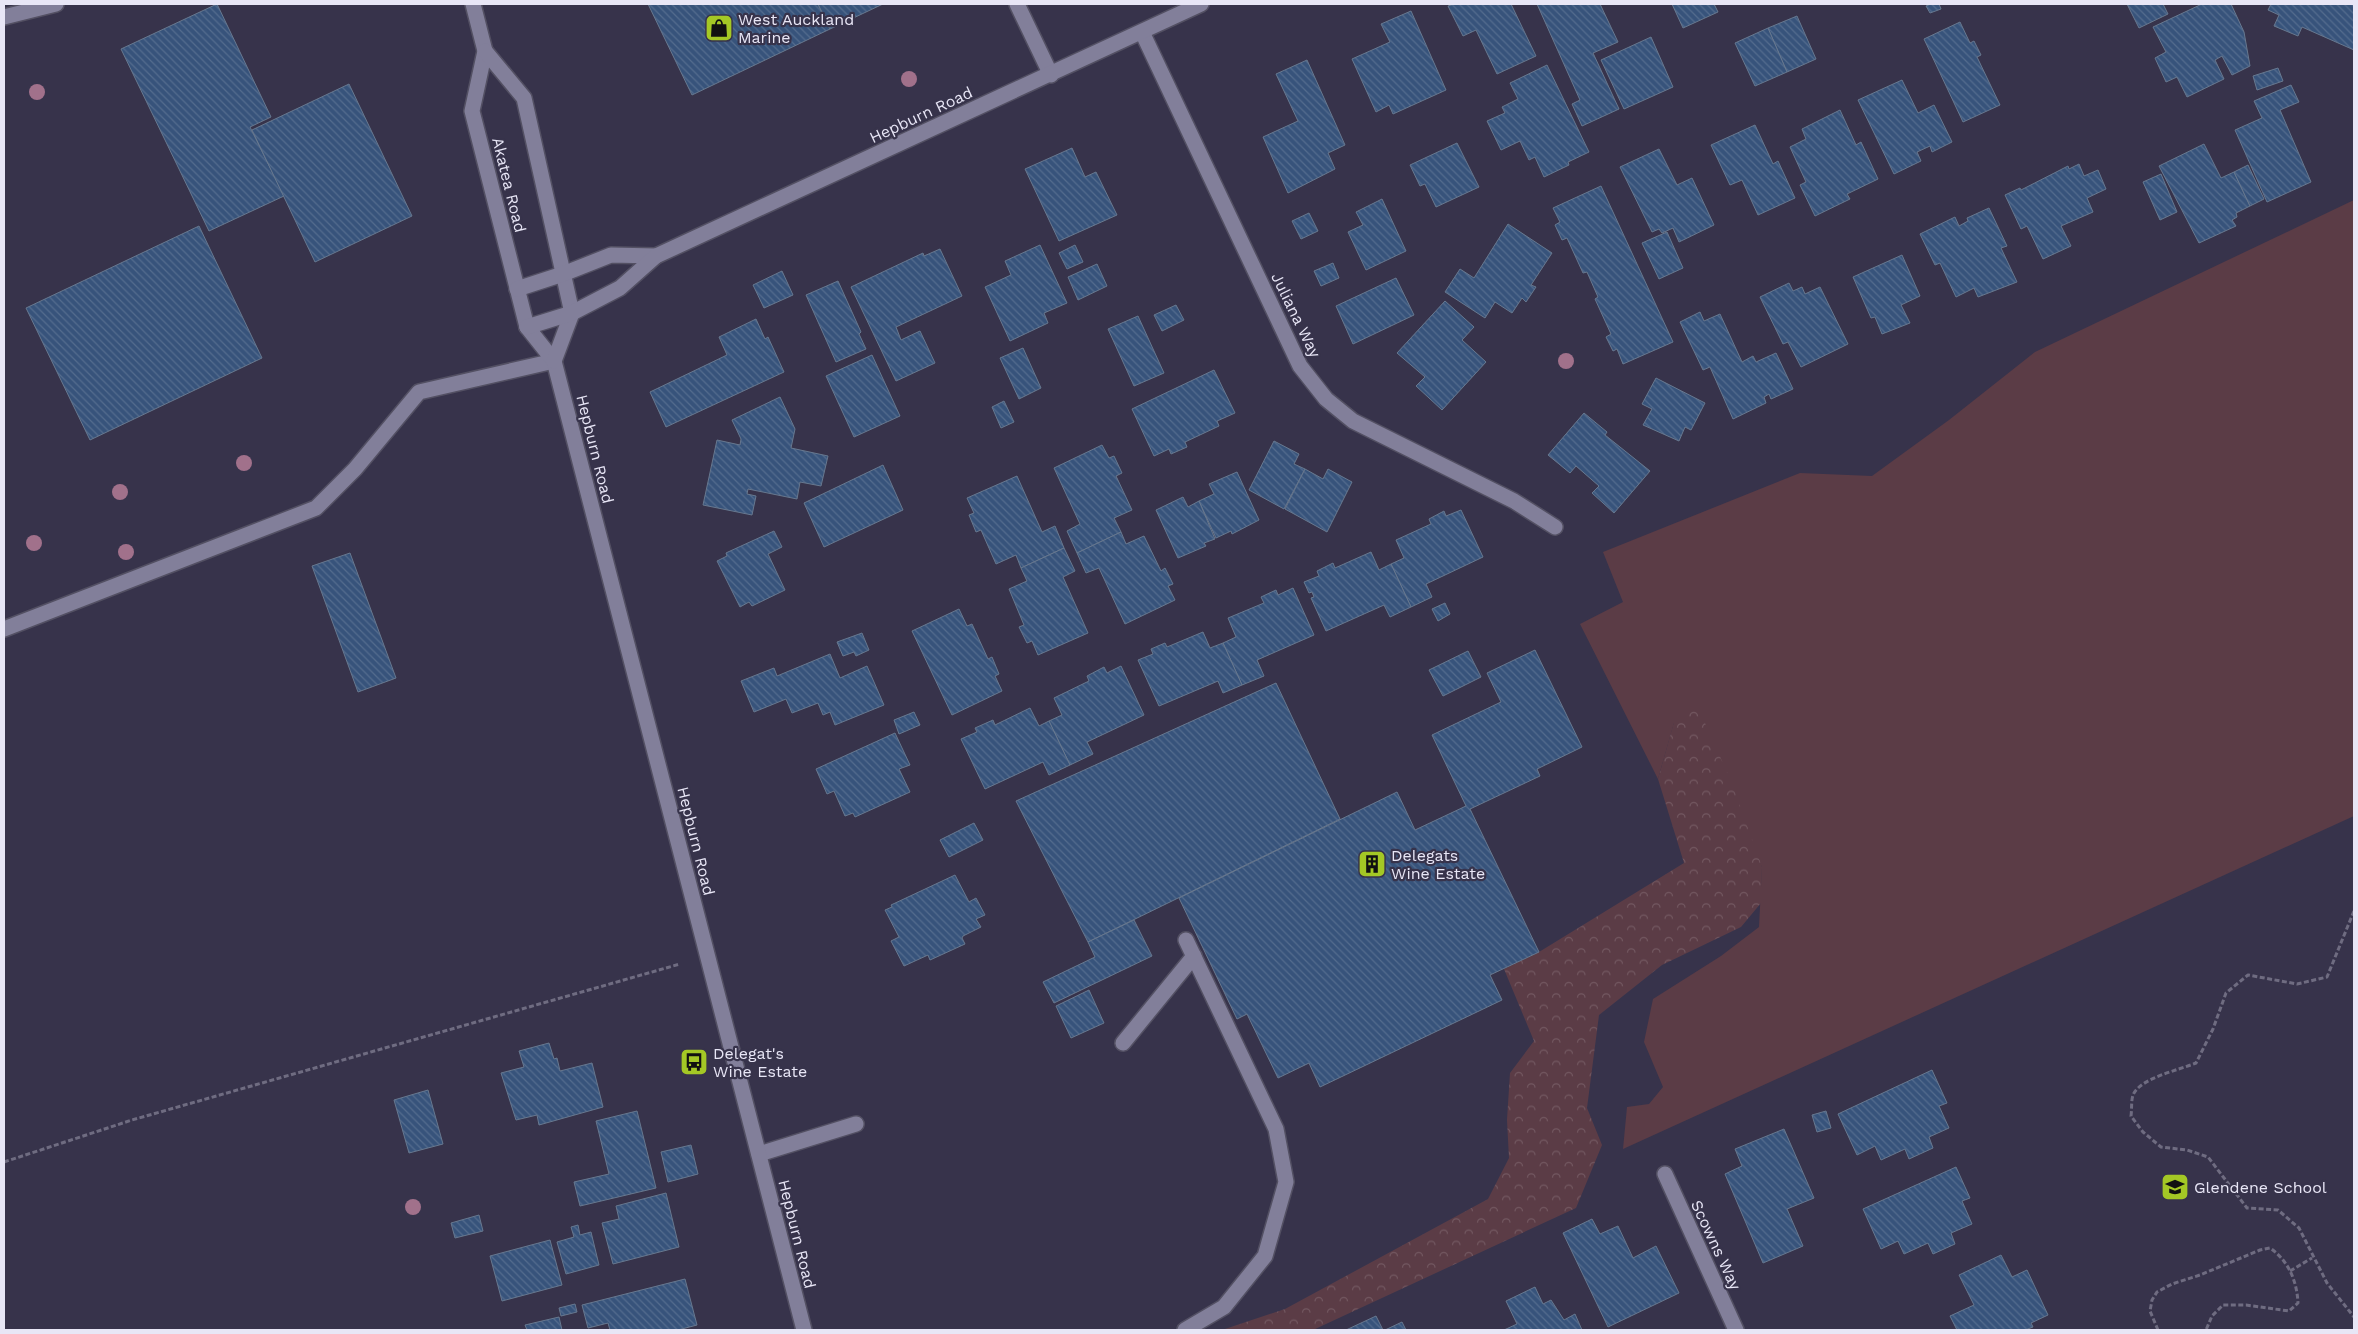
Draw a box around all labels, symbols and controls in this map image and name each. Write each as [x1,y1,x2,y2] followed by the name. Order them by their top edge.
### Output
[738,10,854,47] place label: West Auckland Marine
[704,13,734,43] shop icon: West Auckland Marine
[866,83,976,147] street label: Hepburn Road
[488,135,530,235] street label: Akatea Road
[1267,269,1325,361] street label: Juliana Way
[572,392,618,506] street label: Hepburn Road
[673,784,719,898] street label: Hepburn Road
[1391,846,1485,883] place label: Delegats Wine Estate
[1357,849,1387,879] building icon: Delegats Wine Estate
[713,1044,807,1081] place label: Delegat's Wine Estate
[679,1047,709,1077] bus stop icon: Delegat's Wine Estate
[2160,1172,2190,1202] school or university icon: Glendene School
[774,1177,820,1291] street label: Hepburn Road
[2194,1178,2327,1197] place label: Glendene School
[1687,1197,1745,1294] street label: Scowns Way

